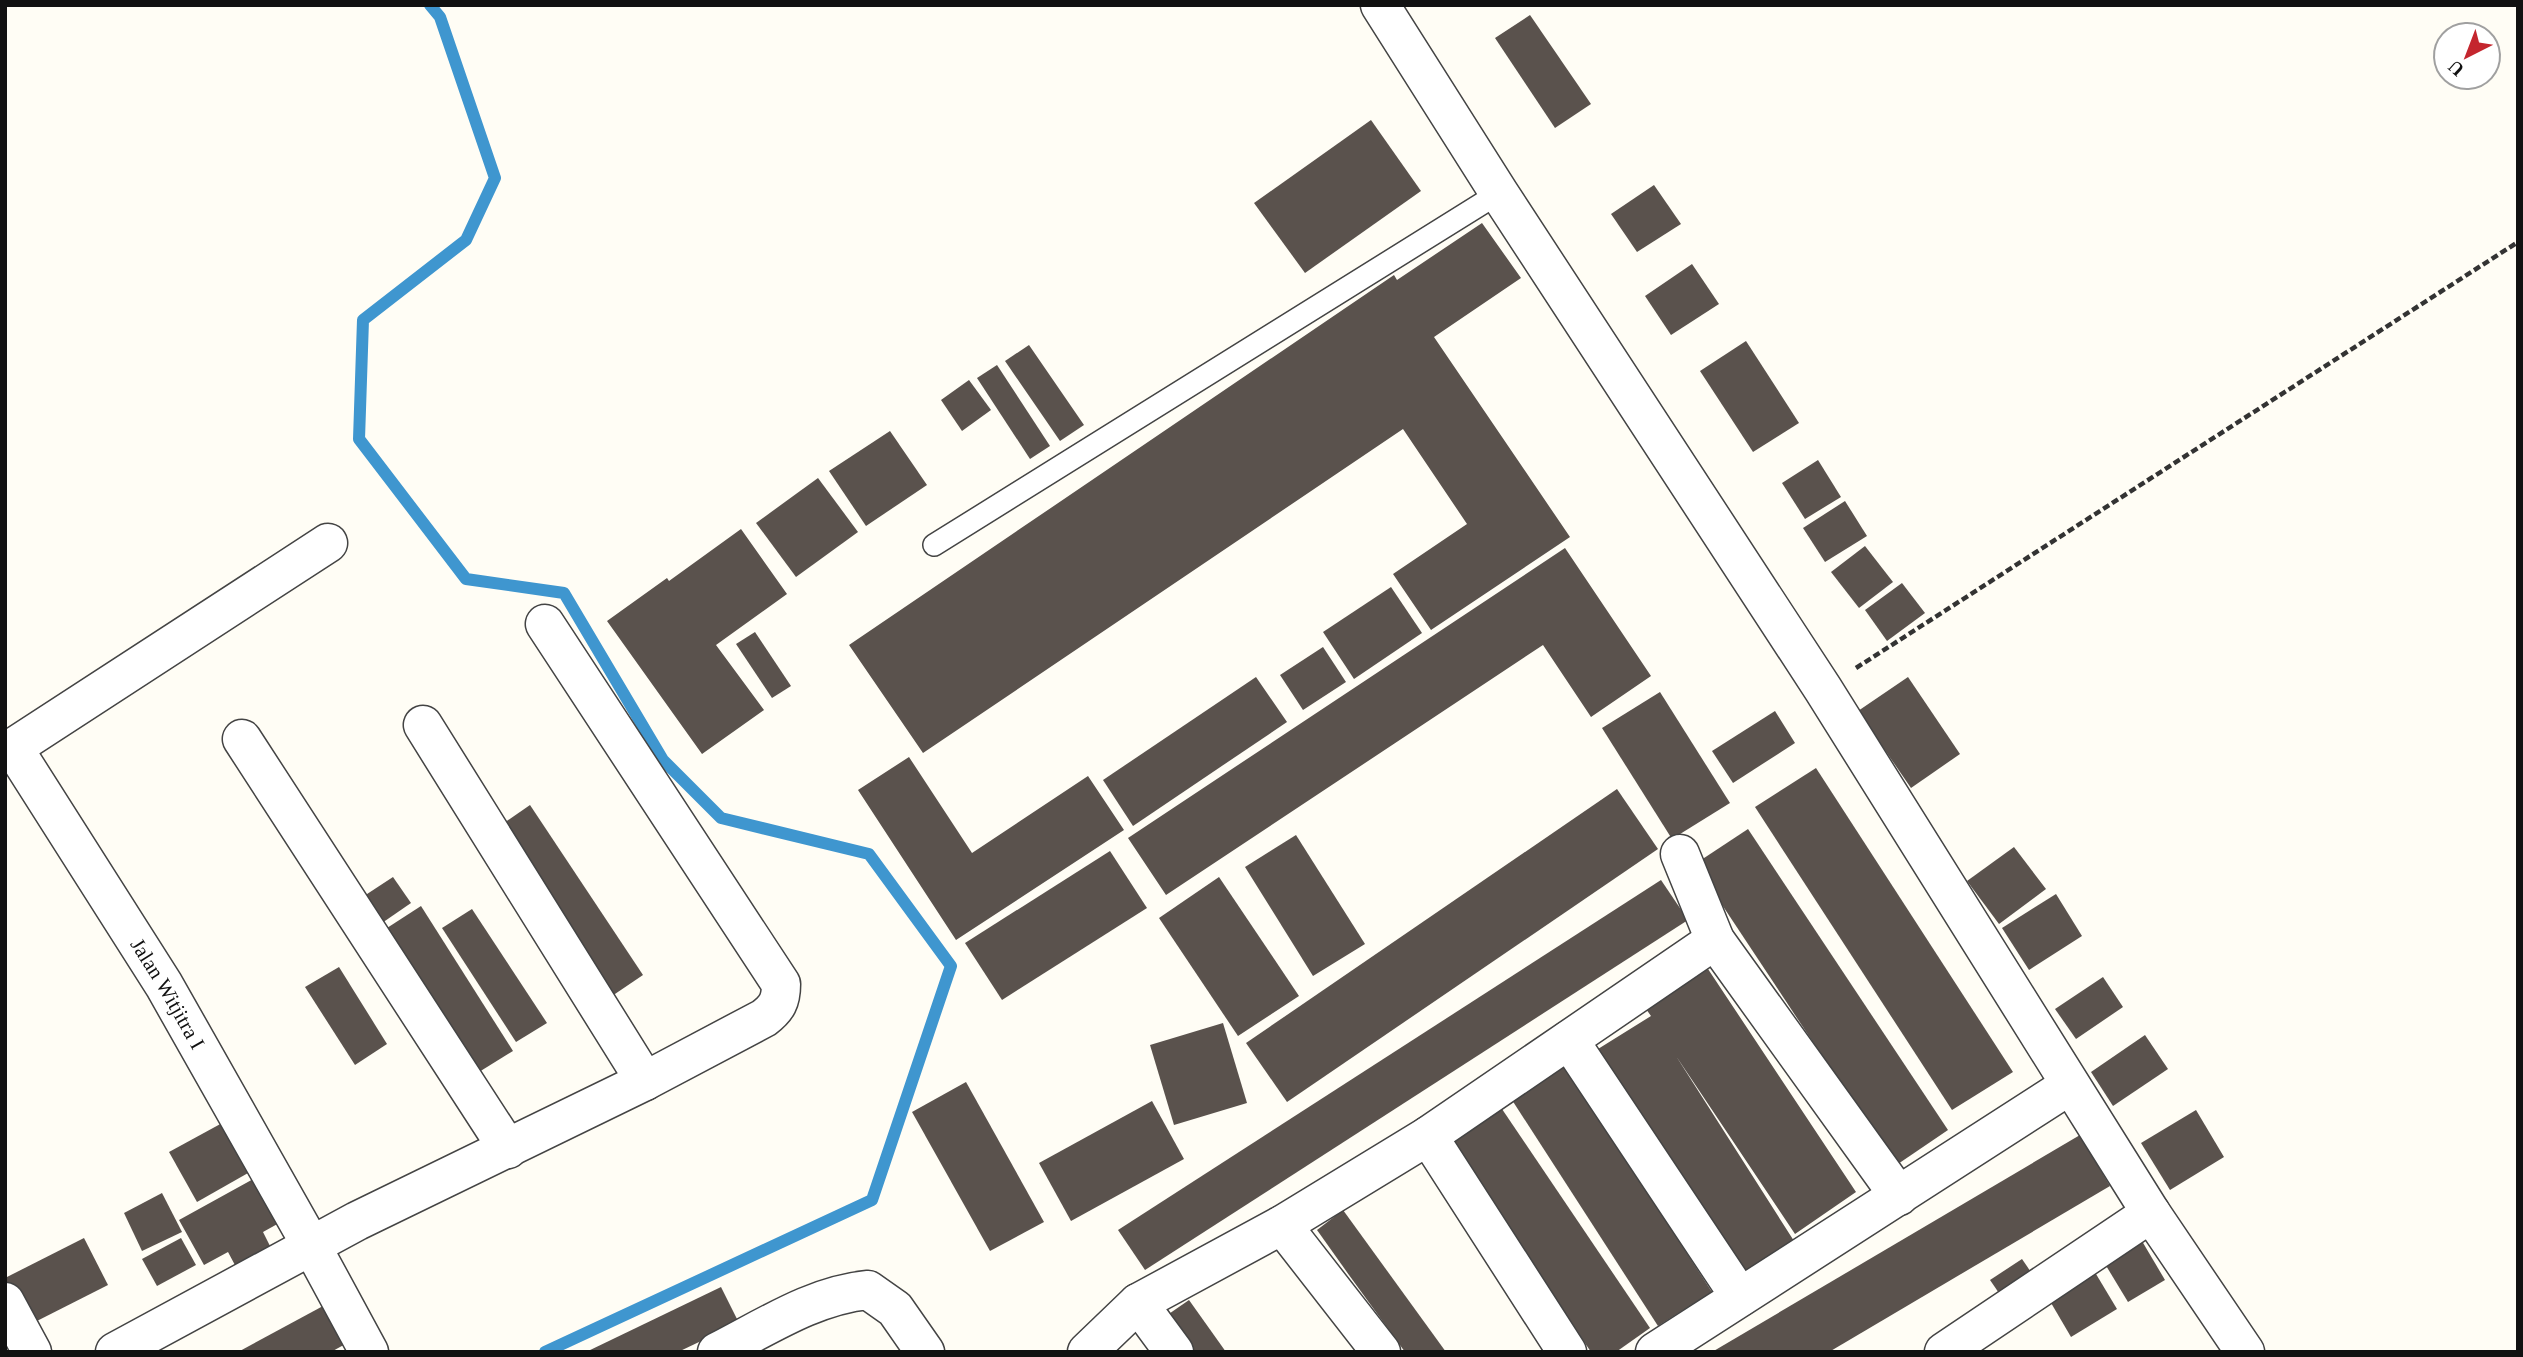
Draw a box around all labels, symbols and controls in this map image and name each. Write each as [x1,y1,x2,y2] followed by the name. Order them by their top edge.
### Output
[2432,21,2502,91] north arrow
[2444,56,2468,81] text: U
[125,934,210,1053] street label: Jalan Witjitra I

